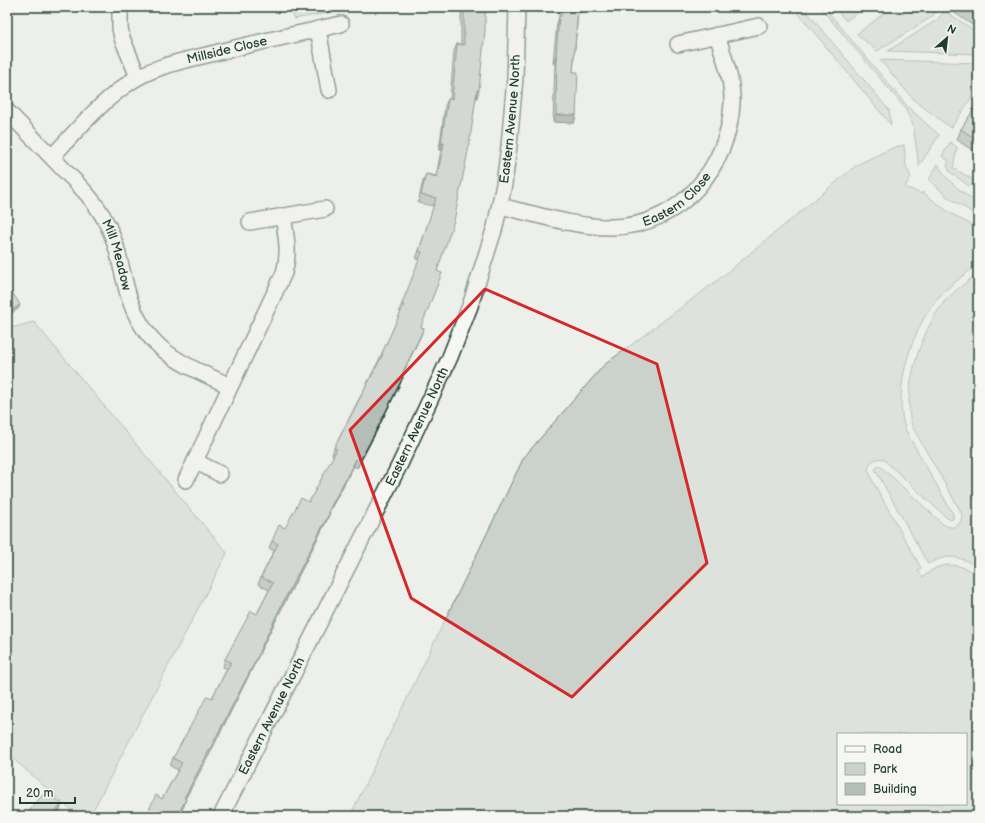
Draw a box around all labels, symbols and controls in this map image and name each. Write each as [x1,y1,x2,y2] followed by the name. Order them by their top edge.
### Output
[927,18,967,58] north arrow
[945,22,958,37] text: N
[185,33,269,67] street label: Millside Close
[496,54,524,184] street label: Eastern Avenue North
[640,169,715,230] street label: Eastern Close
[98,217,135,293] street label: Mill Meadow
[382,365,452,489] street label: Eastern Avenue North
[235,655,308,778] street label: Eastern Avenue North
[837,733,967,805] legend
[873,742,902,757] text: Road
[873,762,897,777] text: Park
[20,779,75,805] scale bar
[873,782,917,797] text: Building
[26,786,53,801] text: 20 m

